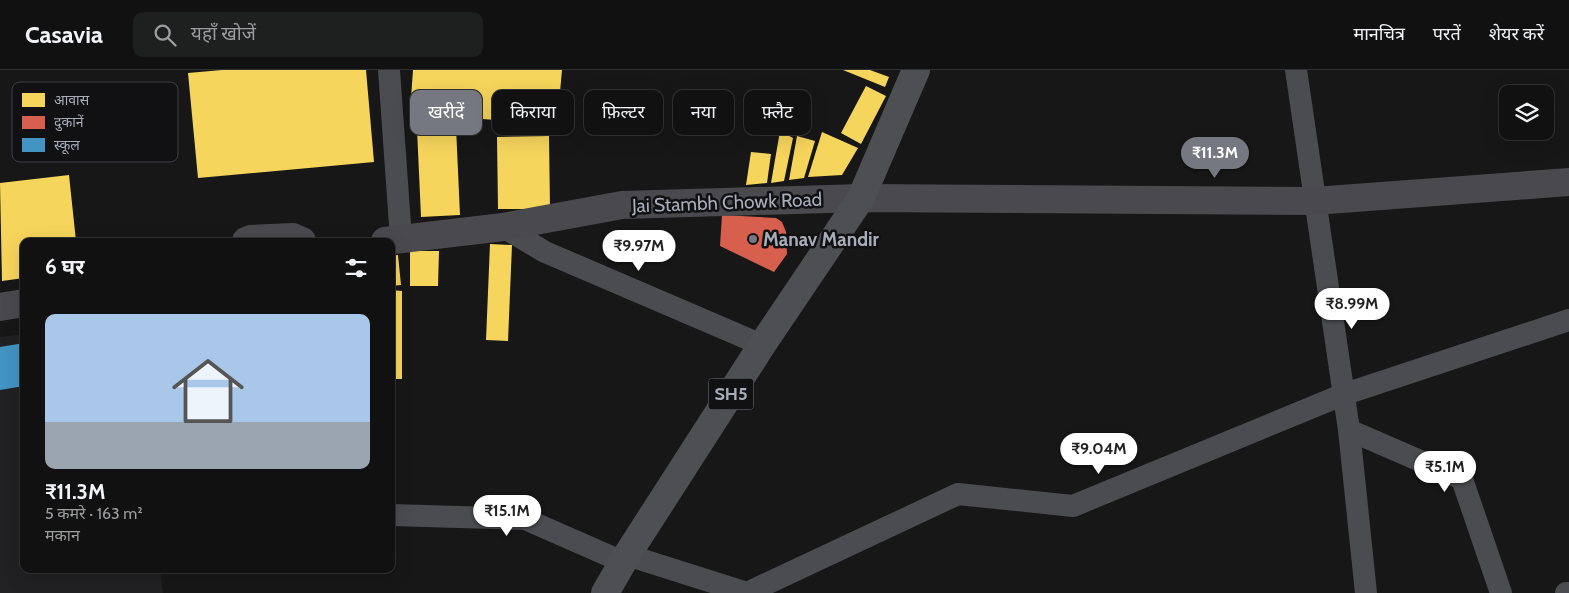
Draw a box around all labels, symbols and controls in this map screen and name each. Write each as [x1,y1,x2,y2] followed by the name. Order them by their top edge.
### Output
[133,12,483,57] search box
[25,20,103,49] text: Casavia
[151,21,179,49] icon: search
[191,22,256,45] text: यहाँ खोजें
[1353,23,1405,45] text: मानचित्र
[1433,23,1461,45] text: परतें
[1489,23,1544,45] text: शेयर करें
[12,82,178,162] legend
[1499,85,1554,140] map controls
[1499,85,1554,140] button: layers
[410,90,482,135] chip: खरीदें
[492,90,574,135] chip: किराया
[584,90,663,135] chip: फ़िल्टर
[673,90,734,135] chip: नया
[744,90,811,135] chip: फ़्लैट
[54,91,90,109] text: आवास
[54,113,84,132] text: दुकानें
[54,136,80,155] text: स्कूल
[1174,136,1256,179] pin: ₹11.3M
[1192,143,1238,162] text: ₹11.3M
[631,188,823,217] street label: Jai Stambh Chowk Road
[763,228,880,251] place label: Manav Mandir
[598,230,680,272] pin: ₹9.97M
[747,233,759,245] marker: Manav Mandir
[614,236,664,255] text: ₹9.97M
[45,254,84,279] text: 6 घर
[342,254,370,282] icon: filters
[1311,288,1393,330] pin: ₹8.99M
[1326,294,1378,313] text: ₹8.99M
[163,346,253,436] icon: home
[708,378,754,409] road number: SH5
[1058,432,1140,475] pin: ₹9.04M
[1071,439,1127,458] text: ₹9.04M
[1410,450,1480,493] pin: ₹5.1M
[1425,457,1465,476] text: ₹5.1M
[45,479,105,504] text: ₹11.3M
[466,494,548,537] pin: ₹15.1M
[484,501,530,520] text: ₹15.1M
[45,504,143,523] text: 5 कमरे · 163 m²
[45,526,80,545] text: मकान

